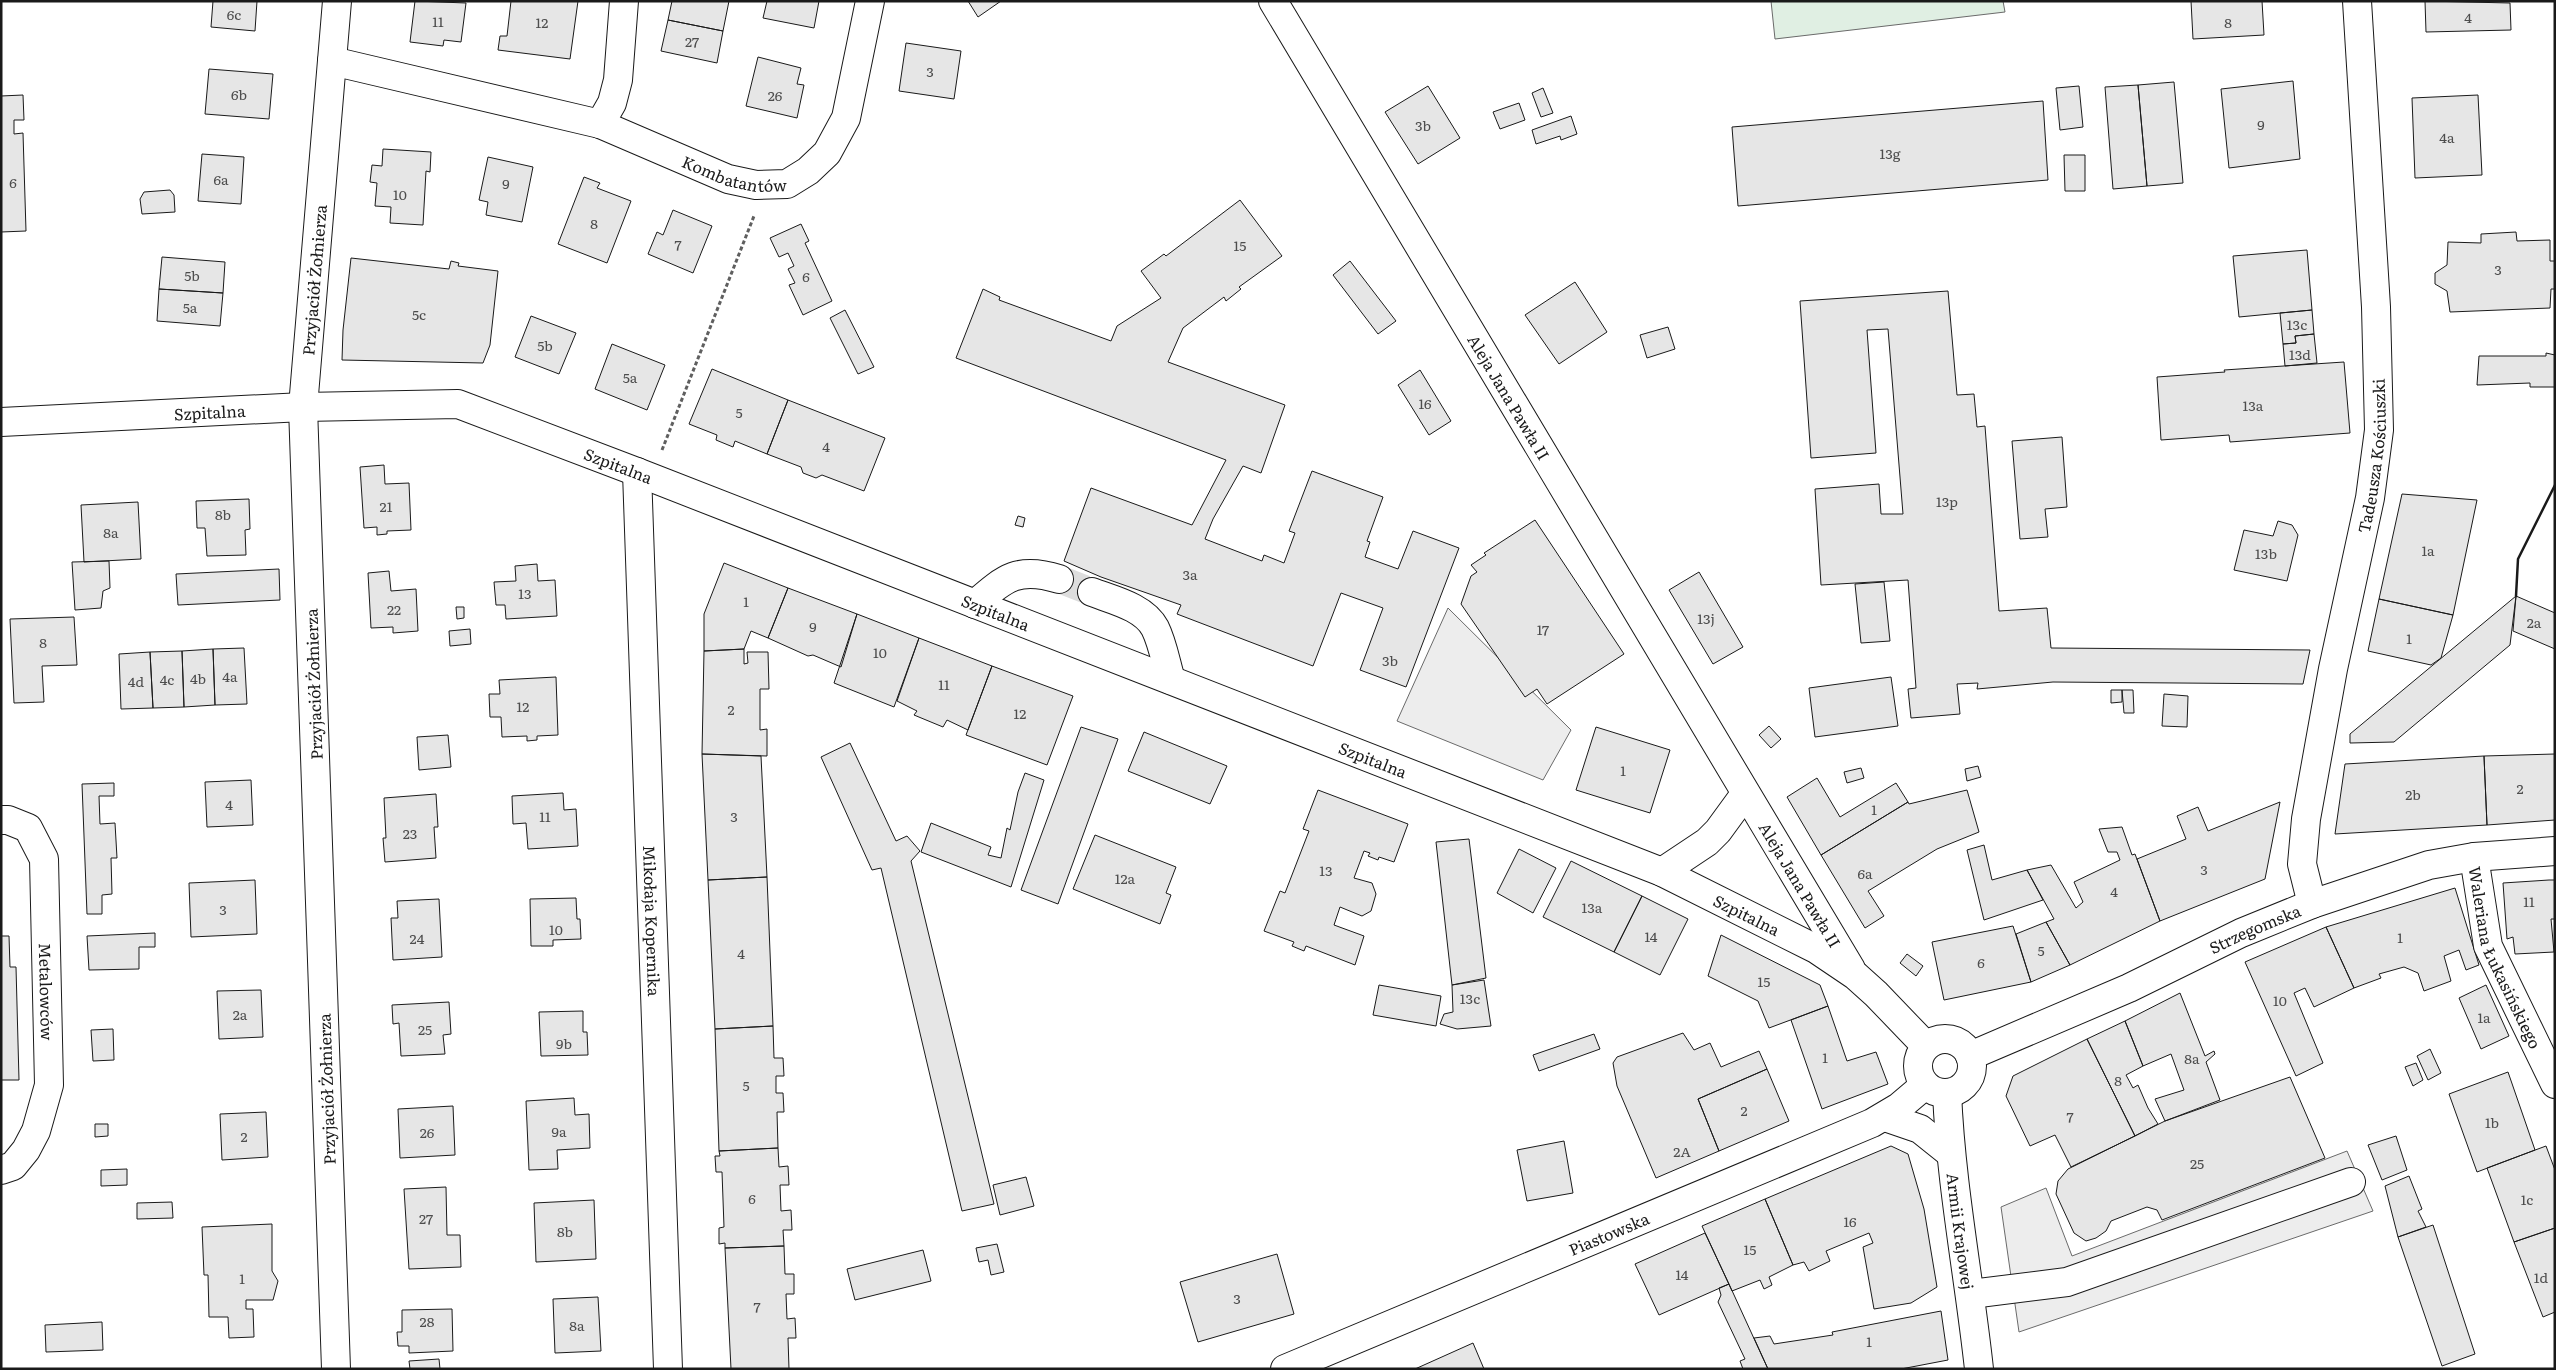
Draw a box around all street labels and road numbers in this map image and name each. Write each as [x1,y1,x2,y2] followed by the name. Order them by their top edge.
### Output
[679,149,787,197] street label: Kombatantów
[295,203,332,356] street label: Przyjaciół Żołnierza
[1463,330,1556,464] street label: Aleja Jana Pawła II
[2351,378,2391,535] street label: Tadeusza Kościuszki
[173,398,246,425] street label: Szpitalna
[581,441,657,489] street label: Szpitalna
[958,588,1034,636] street label: Szpitalna
[298,608,328,760] street label: Przyjaciół Żołnierza
[1335,735,1411,784] street label: Szpitalna
[1754,817,1847,952] street label: Aleja Jana Pawła II
[638,845,667,997] street label: Mikołaja Kopernika
[2464,865,2548,1052] street label: Waleriana Łukasińskiego
[1709,888,1785,941] street label: Szpitalna
[2205,898,2305,959] street label: Strzegomska
[34,942,60,1041] street label: Metalowców
[311,1013,341,1165] street label: Przyjaciół Żołnierza
[1941,1172,1981,1291] street label: Armii Krajowej
[1565,1206,1653,1261] street label: Piastowska

